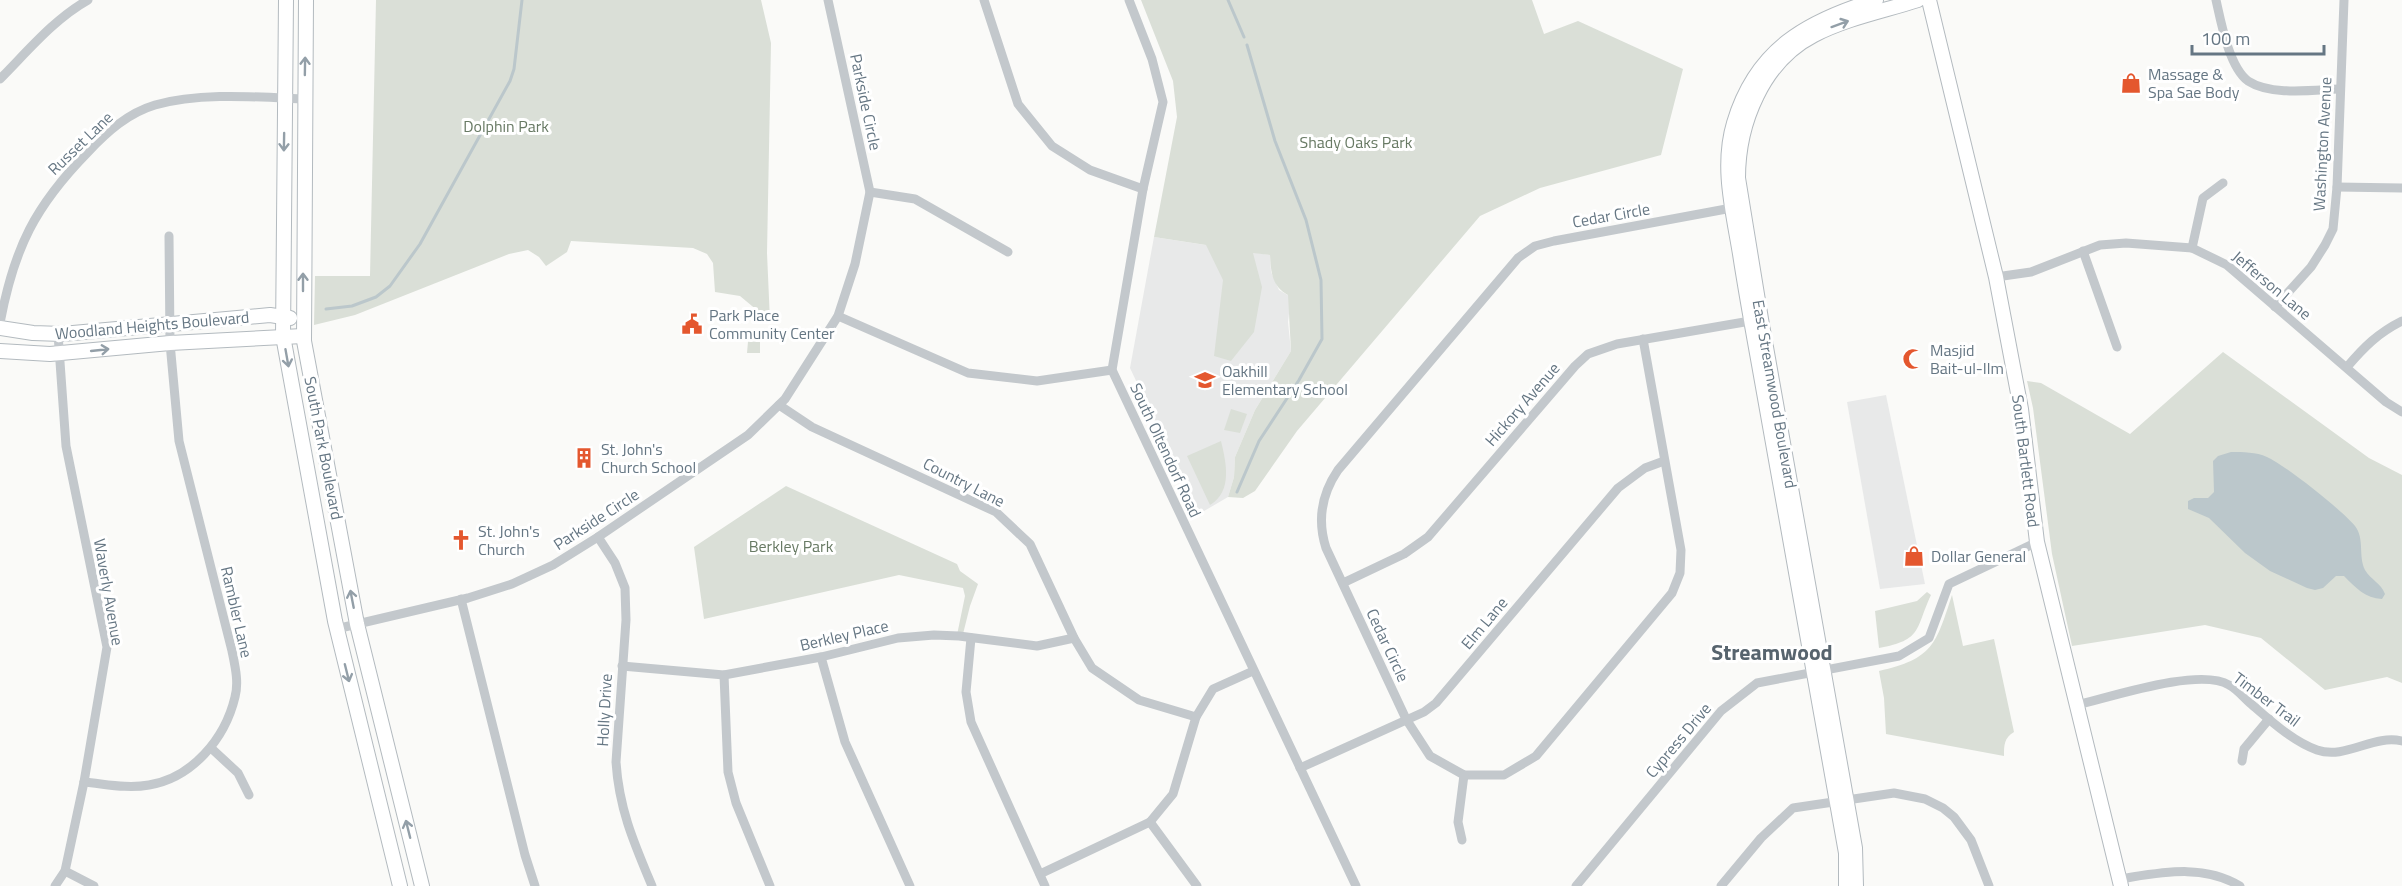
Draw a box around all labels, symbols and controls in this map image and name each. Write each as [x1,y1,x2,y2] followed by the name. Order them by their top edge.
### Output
[1830,18,1849,29] one-way arrow
[2192,18,2324,56] scale bar
[2201,25,2250,52] text: 100 m
[844,52,888,152] street label: Parkside Circle
[299,57,311,77] one-way arrow
[2148,62,2240,104] place label: Massage & Spa Sae Body
[2119,71,2143,95] shop icon: Massage & Spa Sae Body
[2306,76,2338,212] street label: Washington Avenue
[42,106,118,180] street label: Russet Lane
[463,114,549,138] park label: Dolphin Park
[1300,130,1413,154] park label: Shady Oaks Park
[279,132,290,152] one-way arrow
[1570,196,1652,234] street label: Cedar Circle
[2227,245,2317,325] street label: Jefferson Lane
[298,273,309,293] one-way arrow
[1747,298,1803,490] street label: East Streamwood Boulevard
[709,303,835,345] place label: Park Place Community Center
[54,305,250,345] street label: Woodland Heights Boulevard
[680,312,704,336] public building icon: Park Place Community Center
[1930,338,2004,380] place label: Masjid Bait-ul-Ilm
[90,344,110,355] one-way arrow
[1901,347,1925,371] mosque icon: Masjid Bait-ul-Ilm
[282,348,293,368] one-way arrow
[1479,357,1565,451] street label: Hickory Avenue
[1222,359,1348,401] place label: Oakhill Elementary School
[1193,368,1217,392] school or university icon: Oakhill Elementary School
[298,374,350,522] street label: South Park Boulevard
[1124,379,1208,521] street label: South Oltendorf Road
[2006,393,2046,529] street label: South Bartlett Road
[601,437,696,479] place label: St. John's Church School
[572,446,596,470] building icon: St. John's Church School
[919,451,1009,513] street label: Country Lane
[548,482,644,556] street label: Parkside Circle
[478,519,540,561] place label: St. John's Church
[449,528,473,552] church icon: St. John's Church
[749,534,834,558] park label: Berkley Park
[88,537,130,647] street label: Waverly Avenue
[1902,544,1926,568] shop icon: Dollar General
[1931,544,2026,568] place label: Dollar General
[215,564,259,660] street label: Rambler Lane
[346,589,357,609] one-way arrow
[1455,592,1513,654] street label: Elm Lane
[1361,604,1415,686] street label: Cedar Circle
[797,613,891,657] street label: Berkley Place
[1711,635,1833,669] district label: Streamwood
[342,664,354,683] one-way arrow
[2228,666,2306,732] street label: Timber Trail
[590,673,618,747] street label: Holly Drive
[1639,697,1717,783] street label: Cypress Drive
[401,820,413,839] one-way arrow

